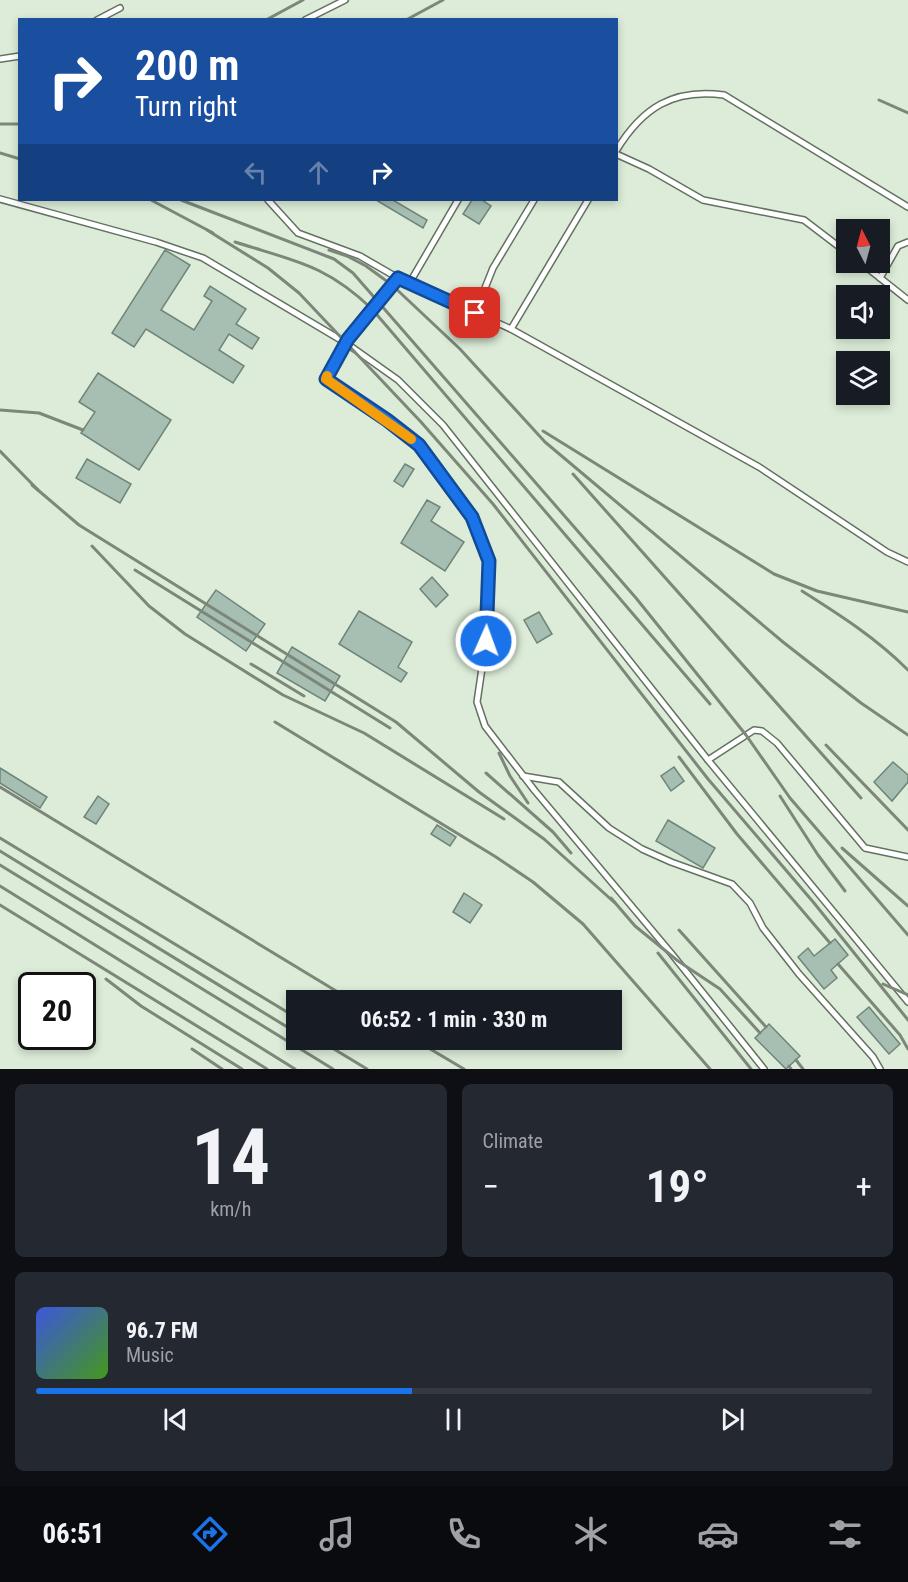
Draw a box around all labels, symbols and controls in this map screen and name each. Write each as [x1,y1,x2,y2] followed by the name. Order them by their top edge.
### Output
[135,41,240,90] text: 200 m
[36,42,114,120] icon: right
[135,91,237,123] text: Turn right
[239,156,272,189] icon: left
[302,156,335,189] icon: ahead
[365,156,398,189] icon: right
[836,219,890,273] north arrow
[836,219,890,405] map controls
[836,285,890,339] button: sound
[449,287,500,338] pin
[458,296,491,329] icon: arrive
[836,351,890,405] button: layers
[454,609,518,673] position arrow
[18,972,96,1050] speed limit sign: 20
[361,1007,547,1032] text: 06:52 · 1 min · 330 m
[191,1112,270,1203] text: 14
[483,1129,543,1153] text: Climate
[646,1160,709,1213] text: 19°
[483,1167,499,1206] text: −
[856,1167,872,1206] text: +
[210,1197,251,1221] text: km/h
[126,1318,198,1343] text: 96.7 FM
[126,1343,174,1367] text: Music
[159,1403,192,1436] icon: previous
[437,1403,470,1436] icon: pause
[716,1403,749,1436] icon: next
[189,1513,231,1555] icon: directions
[316,1513,358,1555] icon: music
[443,1513,485,1555] icon: phone
[570,1513,612,1555] icon: climate
[697,1513,739,1555] icon: car
[824,1513,866,1555] icon: filters
[42,1518,104,1550] text: 06:51

